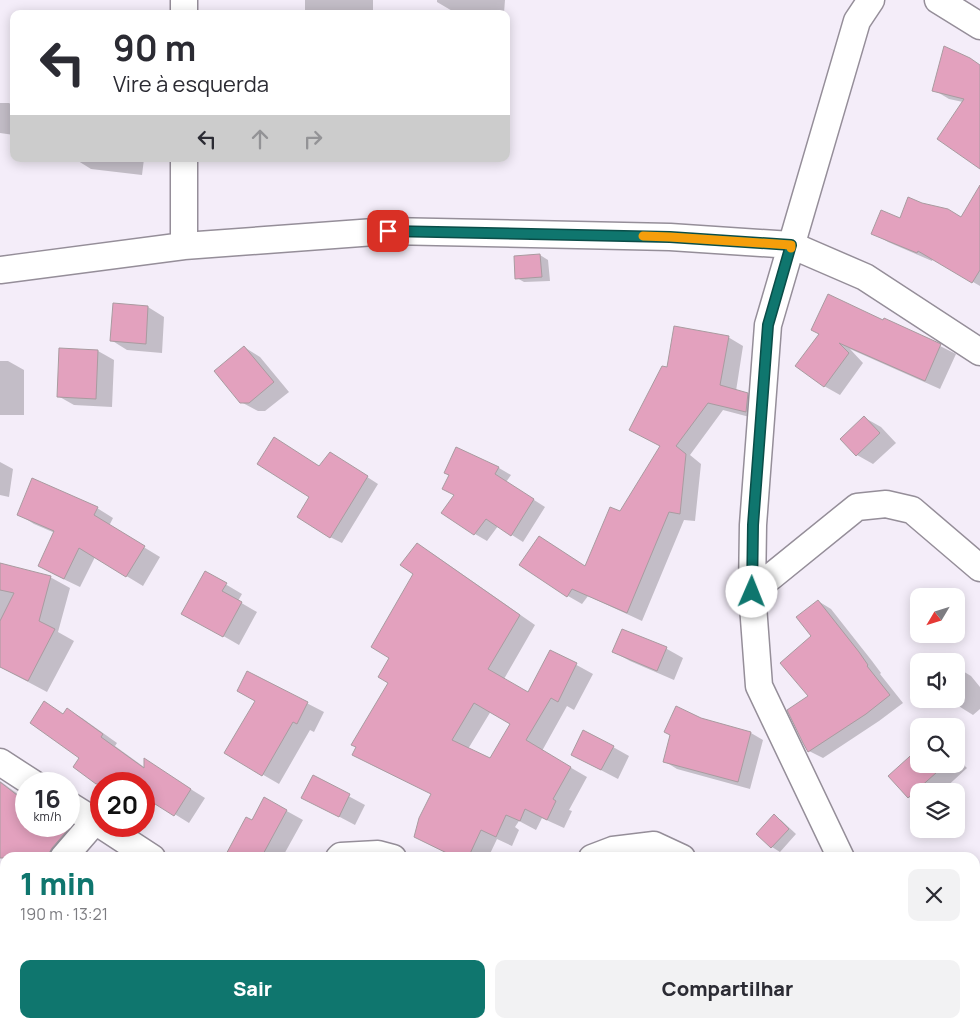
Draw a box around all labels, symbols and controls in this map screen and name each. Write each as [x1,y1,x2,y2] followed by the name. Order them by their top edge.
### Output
[113,24,196,72] text: 90 m
[30,30,95,95] icon: left
[113,69,269,99] text: Vire à esquerda
[193,125,221,153] icon: left
[246,125,274,153] icon: ahead
[299,125,327,153] icon: right
[367,210,409,252] pin
[374,217,402,245] icon: arrive
[725,565,777,617] position arrow
[910,588,965,642] north arrow
[910,588,965,838] map controls
[910,653,965,708] button: sound
[910,718,965,773] button: search
[90,772,155,837] speed limit sign: 20
[34,781,61,816] text: 16
[910,783,965,838] button: layers
[34,808,61,825] text: km/h
[20,863,95,904] text: 1 min
[908,869,960,921] button: close
[20,903,108,925] text: 190 m · 13:21
[20,960,485,1018] button: Sair
[495,960,960,1018] button: Compartilhar

